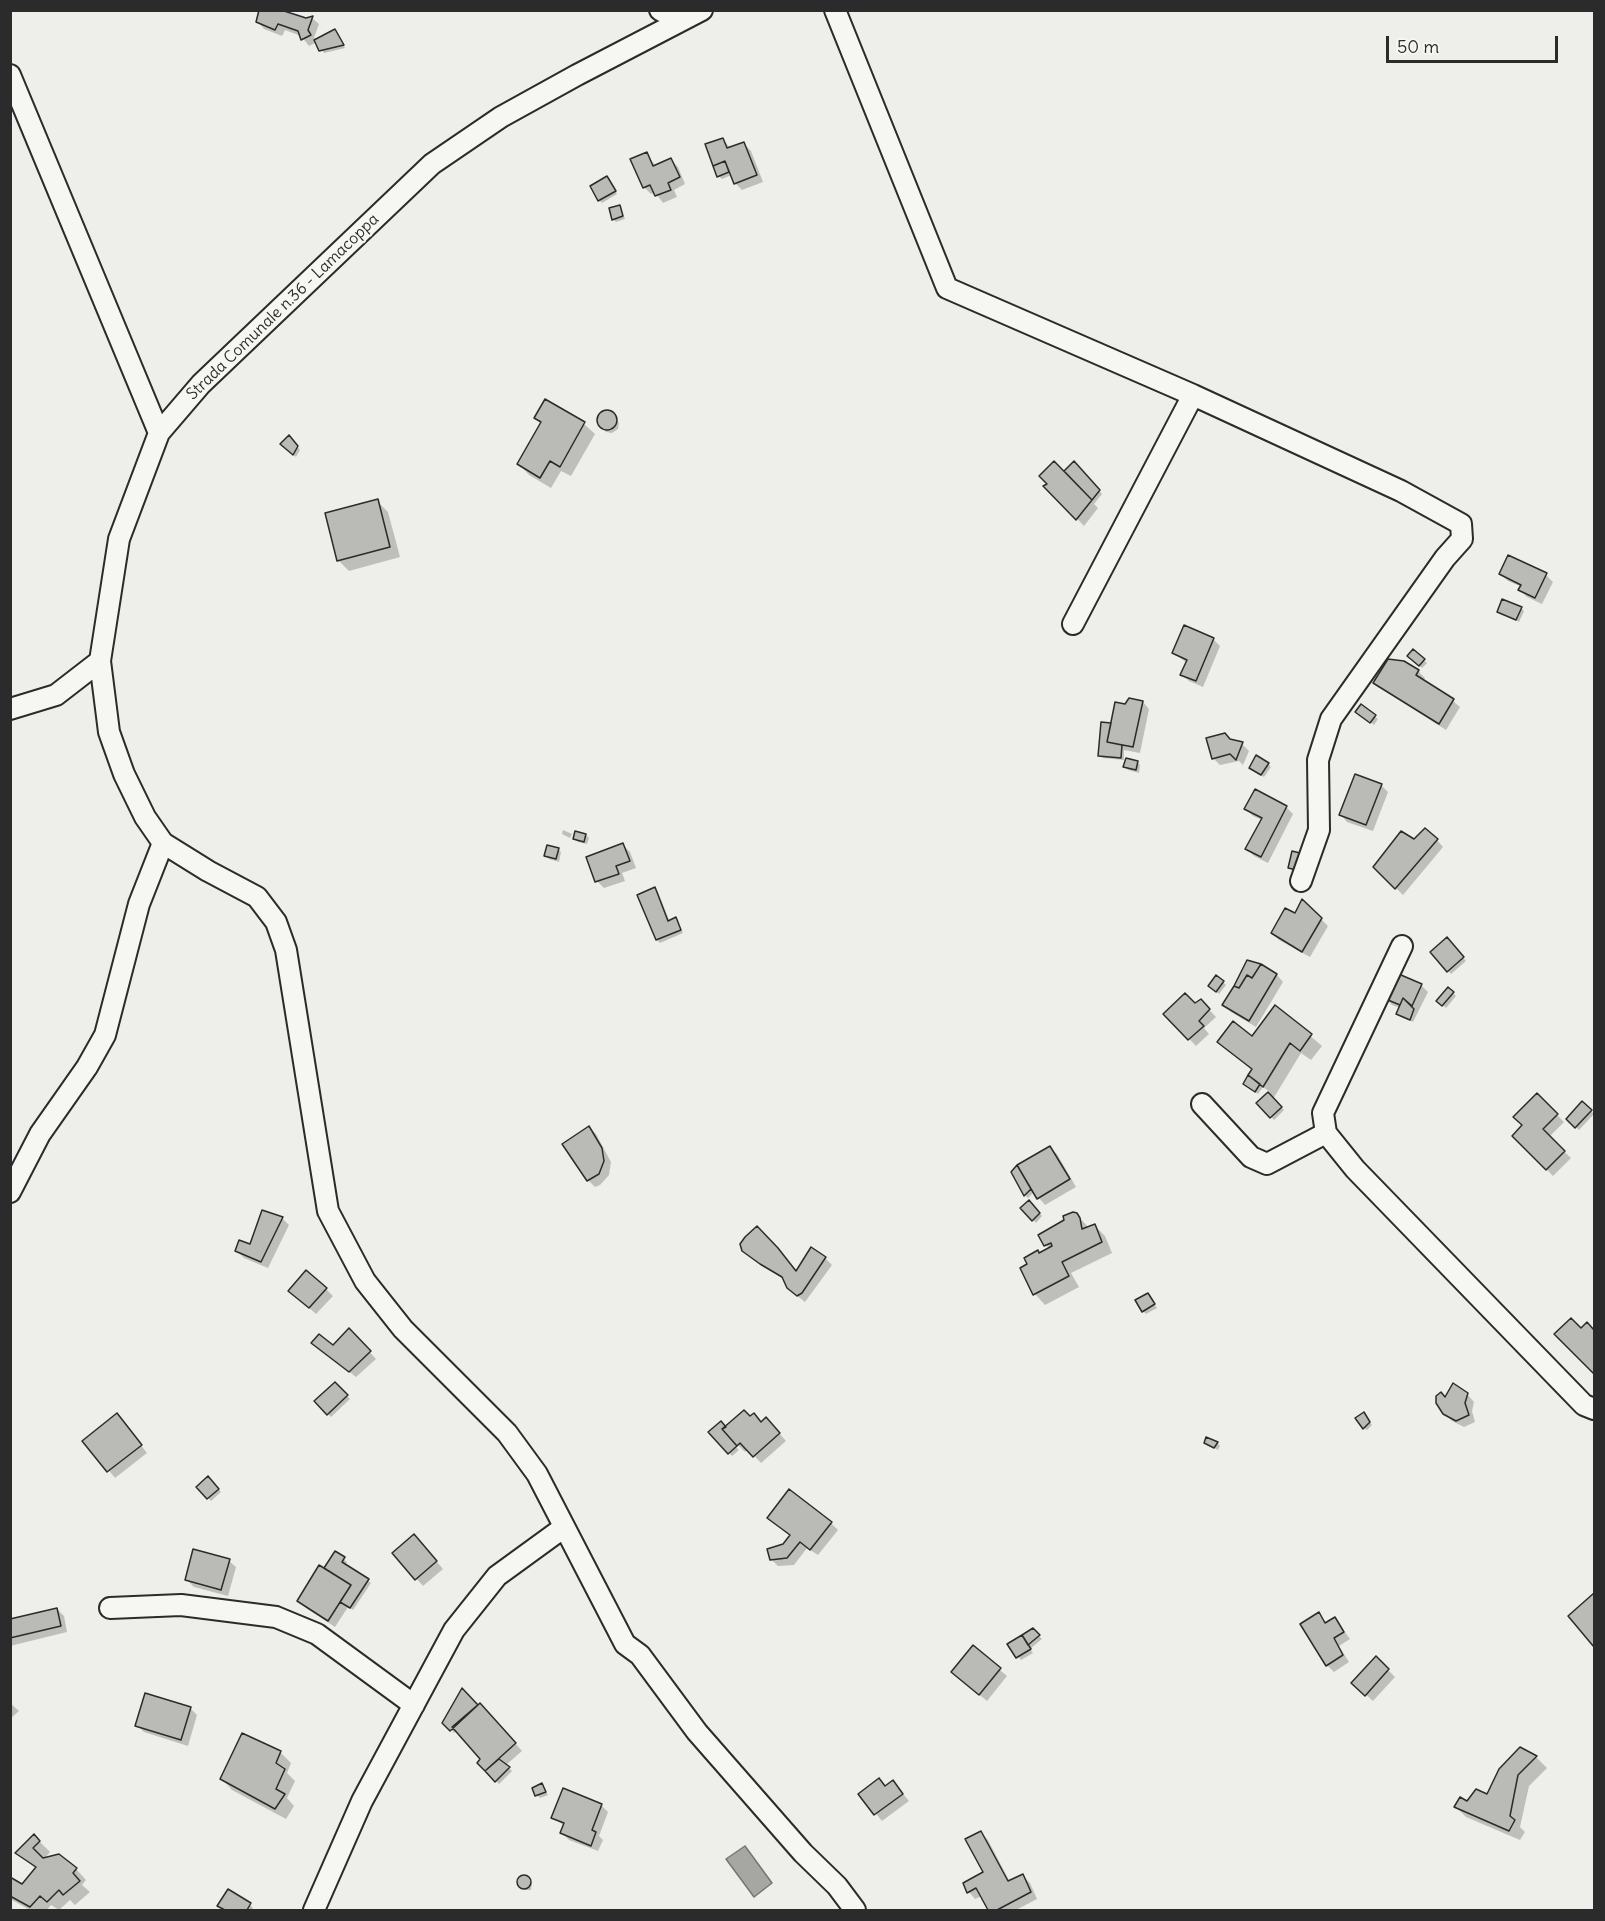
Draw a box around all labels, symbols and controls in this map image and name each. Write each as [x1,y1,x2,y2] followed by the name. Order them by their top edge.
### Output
[1389,24,1562,62] scale bar
[1397,35,1439,58] text: 50 m
[183,210,383,404] street label: Strada Comunale n.36 - Lamacoppa

